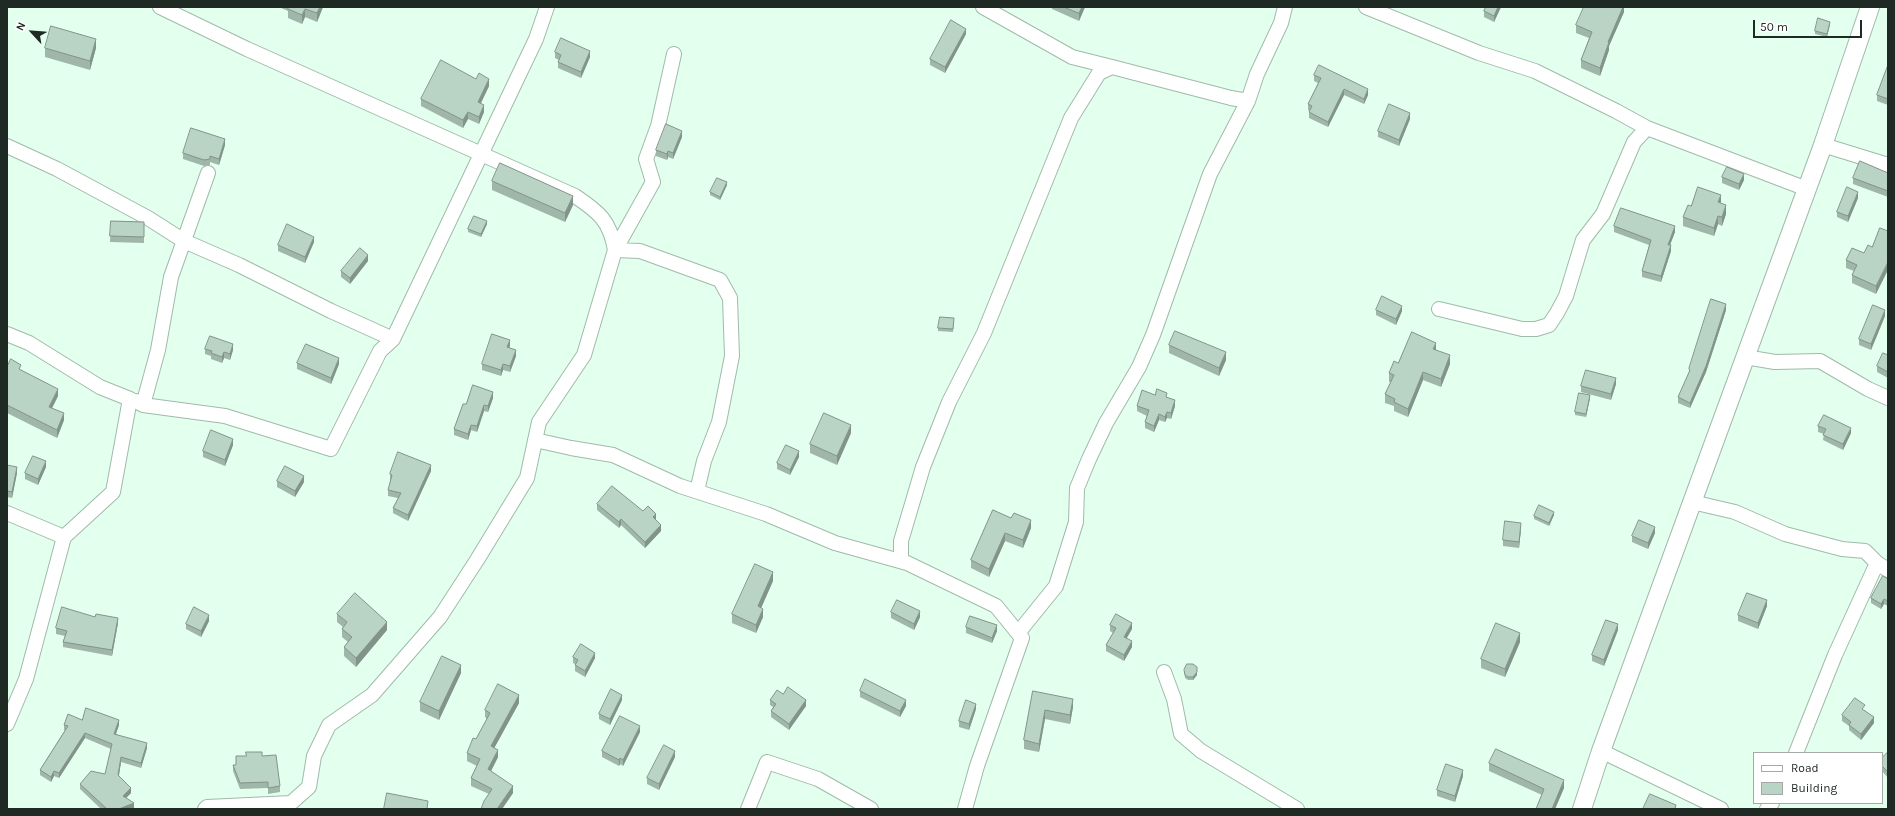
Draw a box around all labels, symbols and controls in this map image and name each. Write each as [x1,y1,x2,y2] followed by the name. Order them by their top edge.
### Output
[12,12,52,52] north arrow
[1755,12,1864,38] scale bar
[13,20,28,33] text: N
[1760,20,1788,34] text: 50 m
[1753,752,1883,804] legend
[1791,761,1819,775] text: Road
[1791,781,1837,795] text: Building

